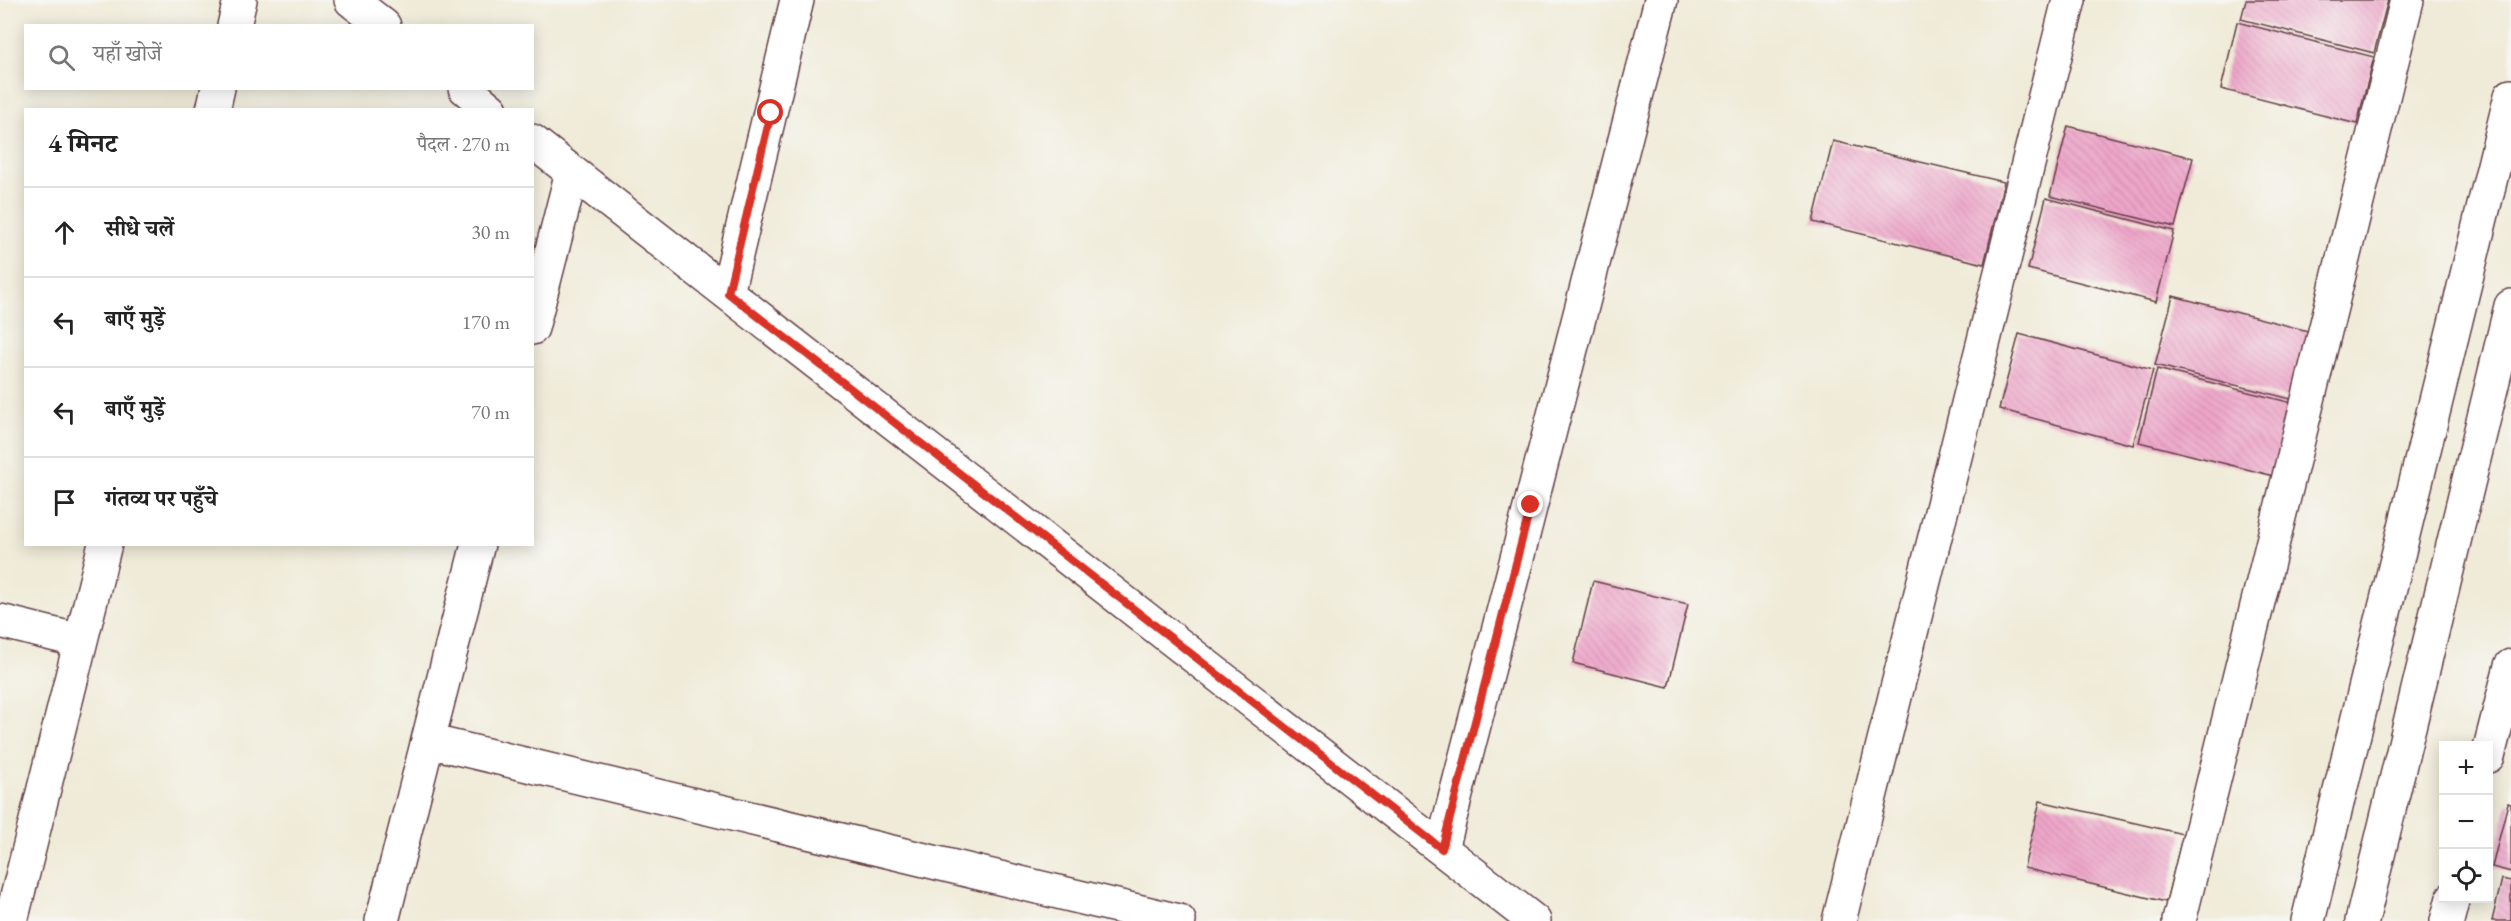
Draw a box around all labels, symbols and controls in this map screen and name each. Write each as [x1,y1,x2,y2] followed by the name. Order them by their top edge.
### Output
[24,24,534,90] search box
[93,39,162,68] text: यहाँ खोजें
[45,41,78,74] icon: search
[757,99,783,125] route start
[48,126,117,160] text: 4 मिनट
[417,131,510,157] text: पैदल · 270 m
[105,214,174,243] text: सीधे चलें
[48,216,81,249] icon: ahead
[471,219,510,245] text: 30 m
[105,304,165,333] text: बाएँ मुड़ें
[48,306,81,339] icon: left
[462,309,510,335] text: 170 m
[105,394,165,423] text: बाएँ मुड़ें
[48,396,81,429] icon: left
[471,399,510,425] text: 70 m
[105,484,217,513] text: गंतव्य पर पहुँचे
[48,486,81,519] icon: arrive
[1517,491,1543,517] route end
[2439,741,2493,903] map controls
[2439,741,2493,795] button: +
[2439,795,2493,849] button: −
[2439,849,2493,903] button: locate

